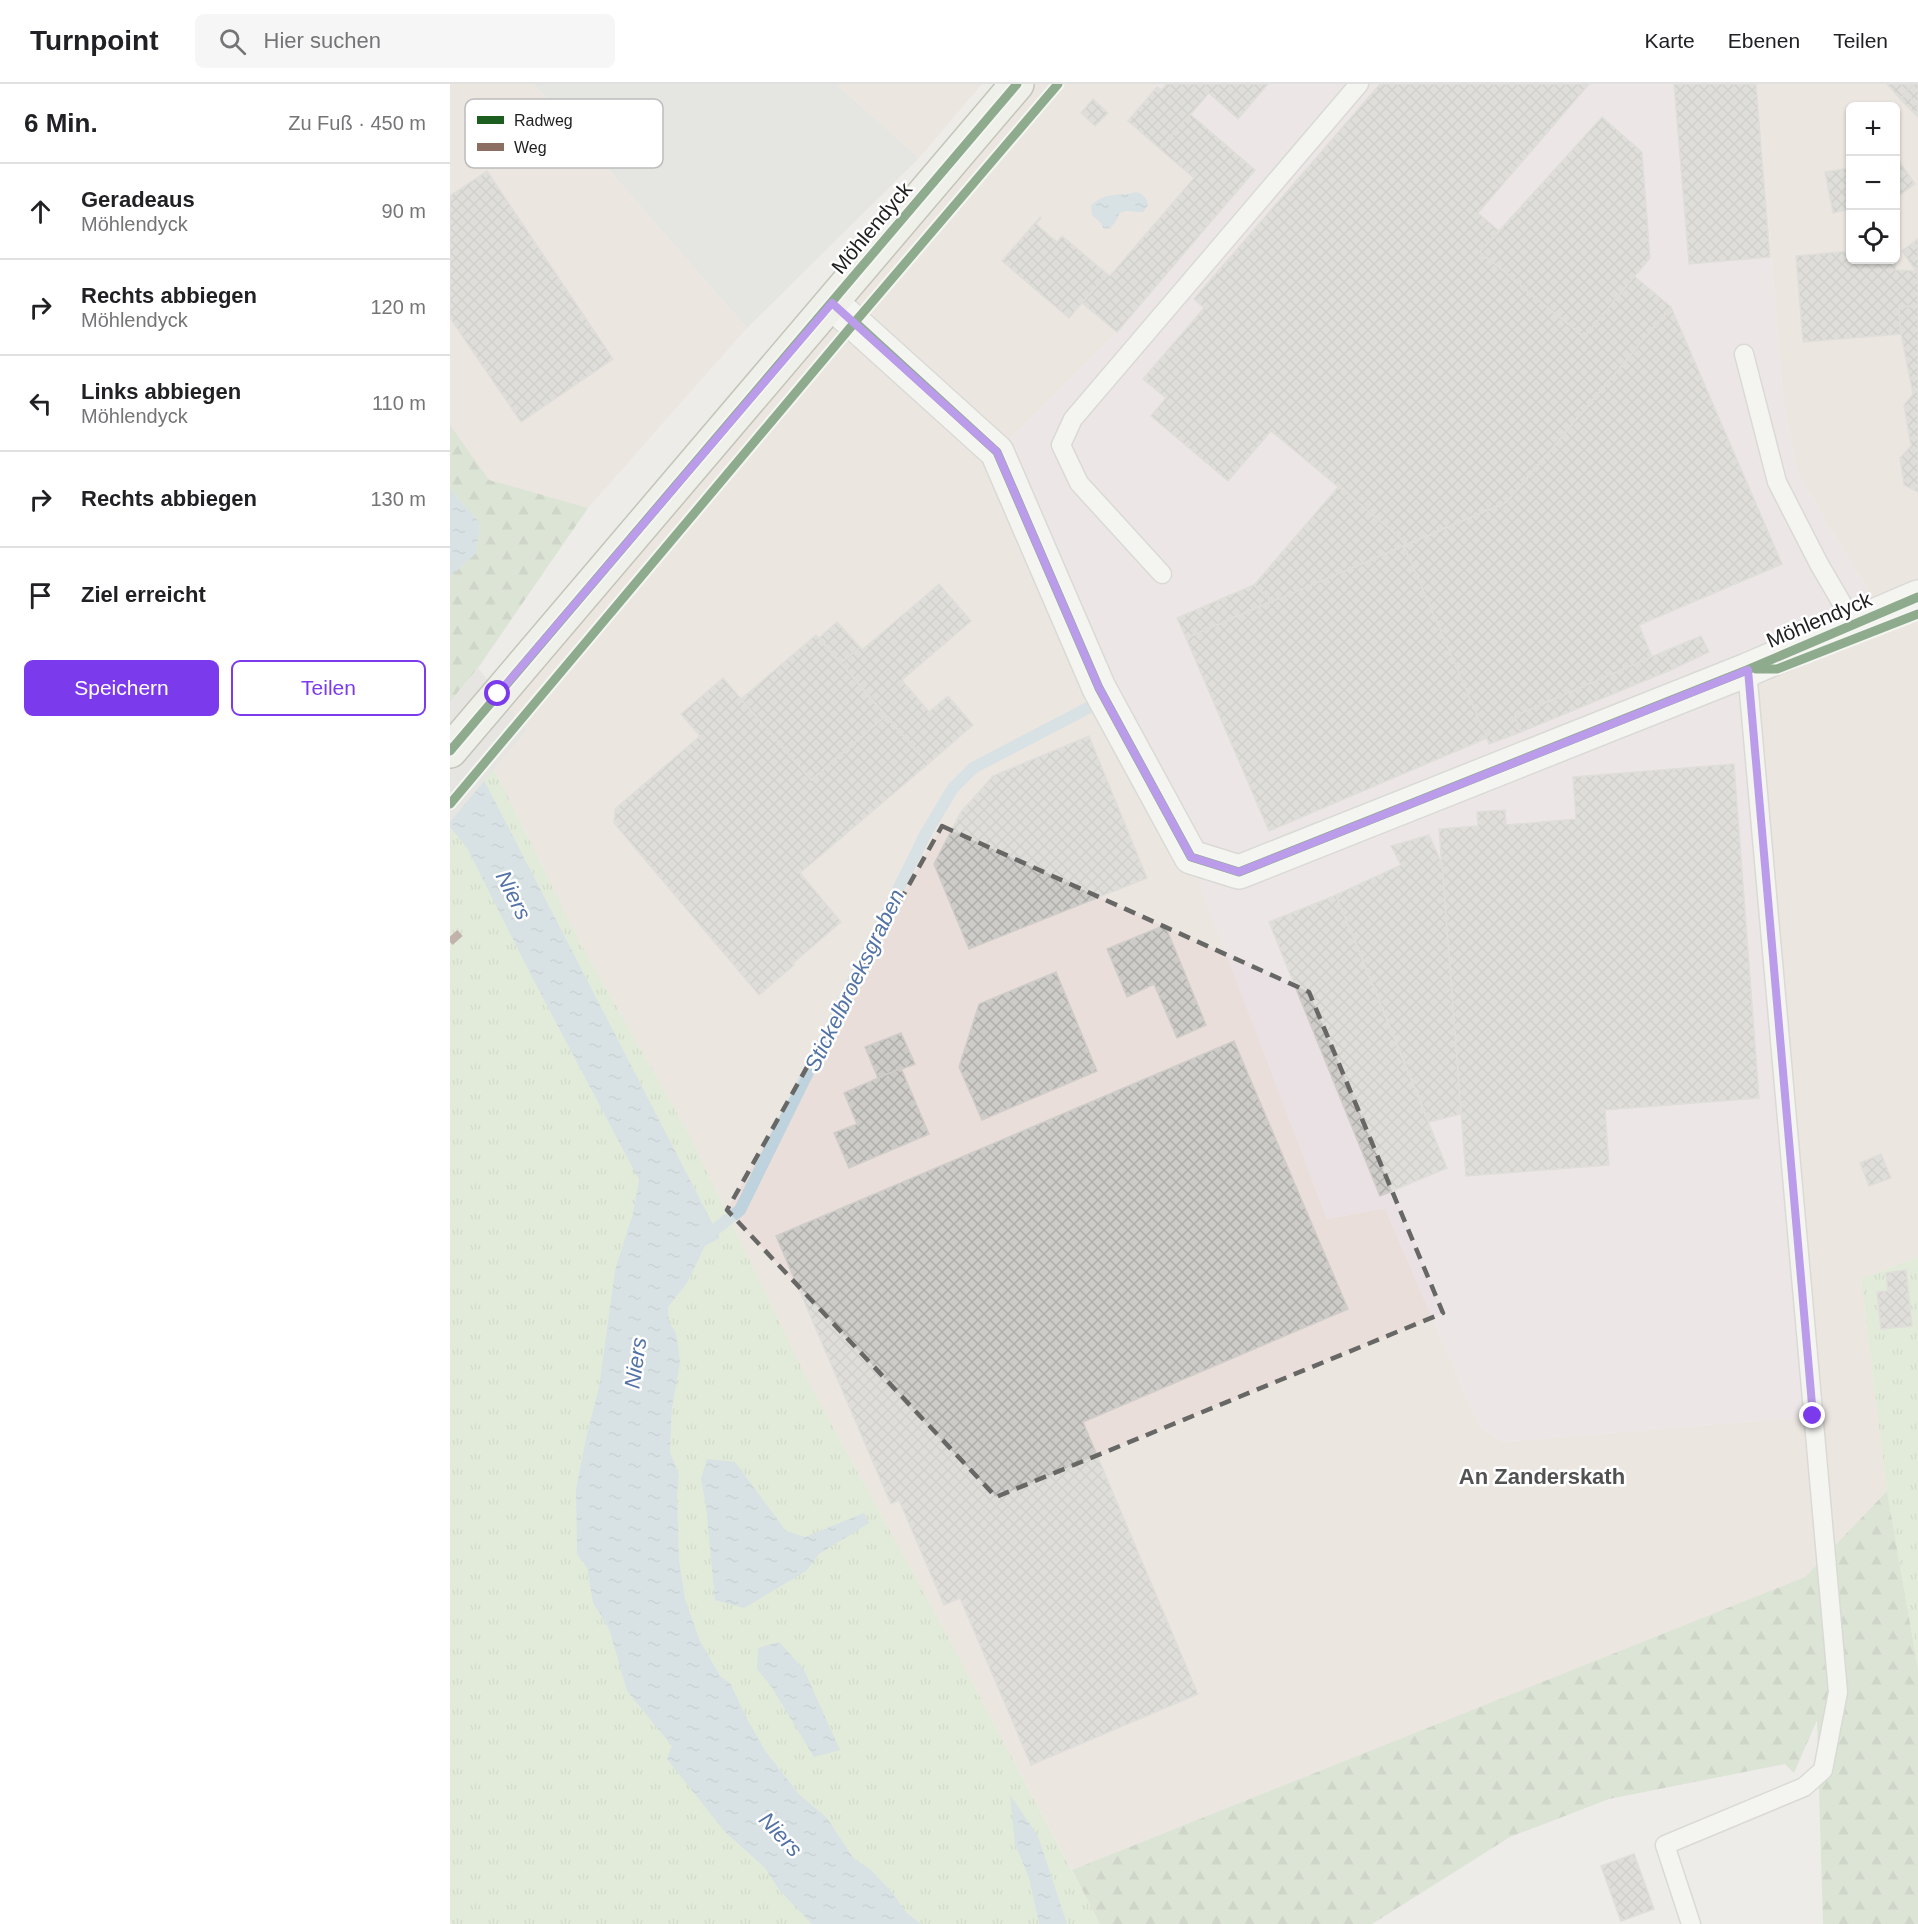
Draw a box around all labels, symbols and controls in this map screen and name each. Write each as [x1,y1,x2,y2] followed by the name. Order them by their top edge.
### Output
[195,14,615,68] search box
[30,25,159,56] text: Turnpoint
[216,25,249,58] icon: search
[264,28,381,53] text: Hier suchen
[1645,29,1695,52] text: Karte
[1728,29,1800,52] text: Ebenen
[1833,29,1888,52] text: Teilen
[465,99,663,168] legend
[1846,102,1900,264] map controls
[1846,102,1900,156] button: +
[24,108,98,138] text: 6 Min.
[288,112,426,134] text: Zu Fuß · 450 m
[514,112,573,129] text: Radweg
[514,139,547,156] text: Weg
[1846,156,1900,210] button: −
[827,177,917,278] street label: Möhlendyck
[81,187,195,212] text: Geradeaus
[24,195,57,228] icon: ahead
[382,200,426,222] text: 90 m
[1846,210,1900,264] button: locate
[81,213,188,235] text: Möhlendyck
[81,283,257,308] text: Rechts abbiegen
[24,291,57,324] icon: right
[370,296,426,318] text: 120 m
[81,309,188,331] text: Möhlendyck
[81,379,241,404] text: Links abbiegen
[24,387,57,420] icon: left
[372,392,426,414] text: 110 m
[81,405,188,427] text: Möhlendyck
[24,483,57,516] icon: right
[81,486,257,511] text: Rechts abbiegen
[370,488,426,510] text: 130 m
[24,579,57,612] icon: arrive
[81,582,206,607] text: Ziel erreicht
[1763,587,1875,652] street label: Möhlendyck
[24,660,219,716] button: Speichern
[231,660,426,716] button: Teilen
[484,680,510,706] route start
[491,867,536,924] water label: Niers
[800,885,909,1075] water label: Stickelbroeksgraben
[620,1336,651,1390] water label: Niers
[1799,1402,1825,1428] route end
[1459,1464,1625,1489] district label: An Zanderskath
[754,1807,807,1862] water label: Niers

